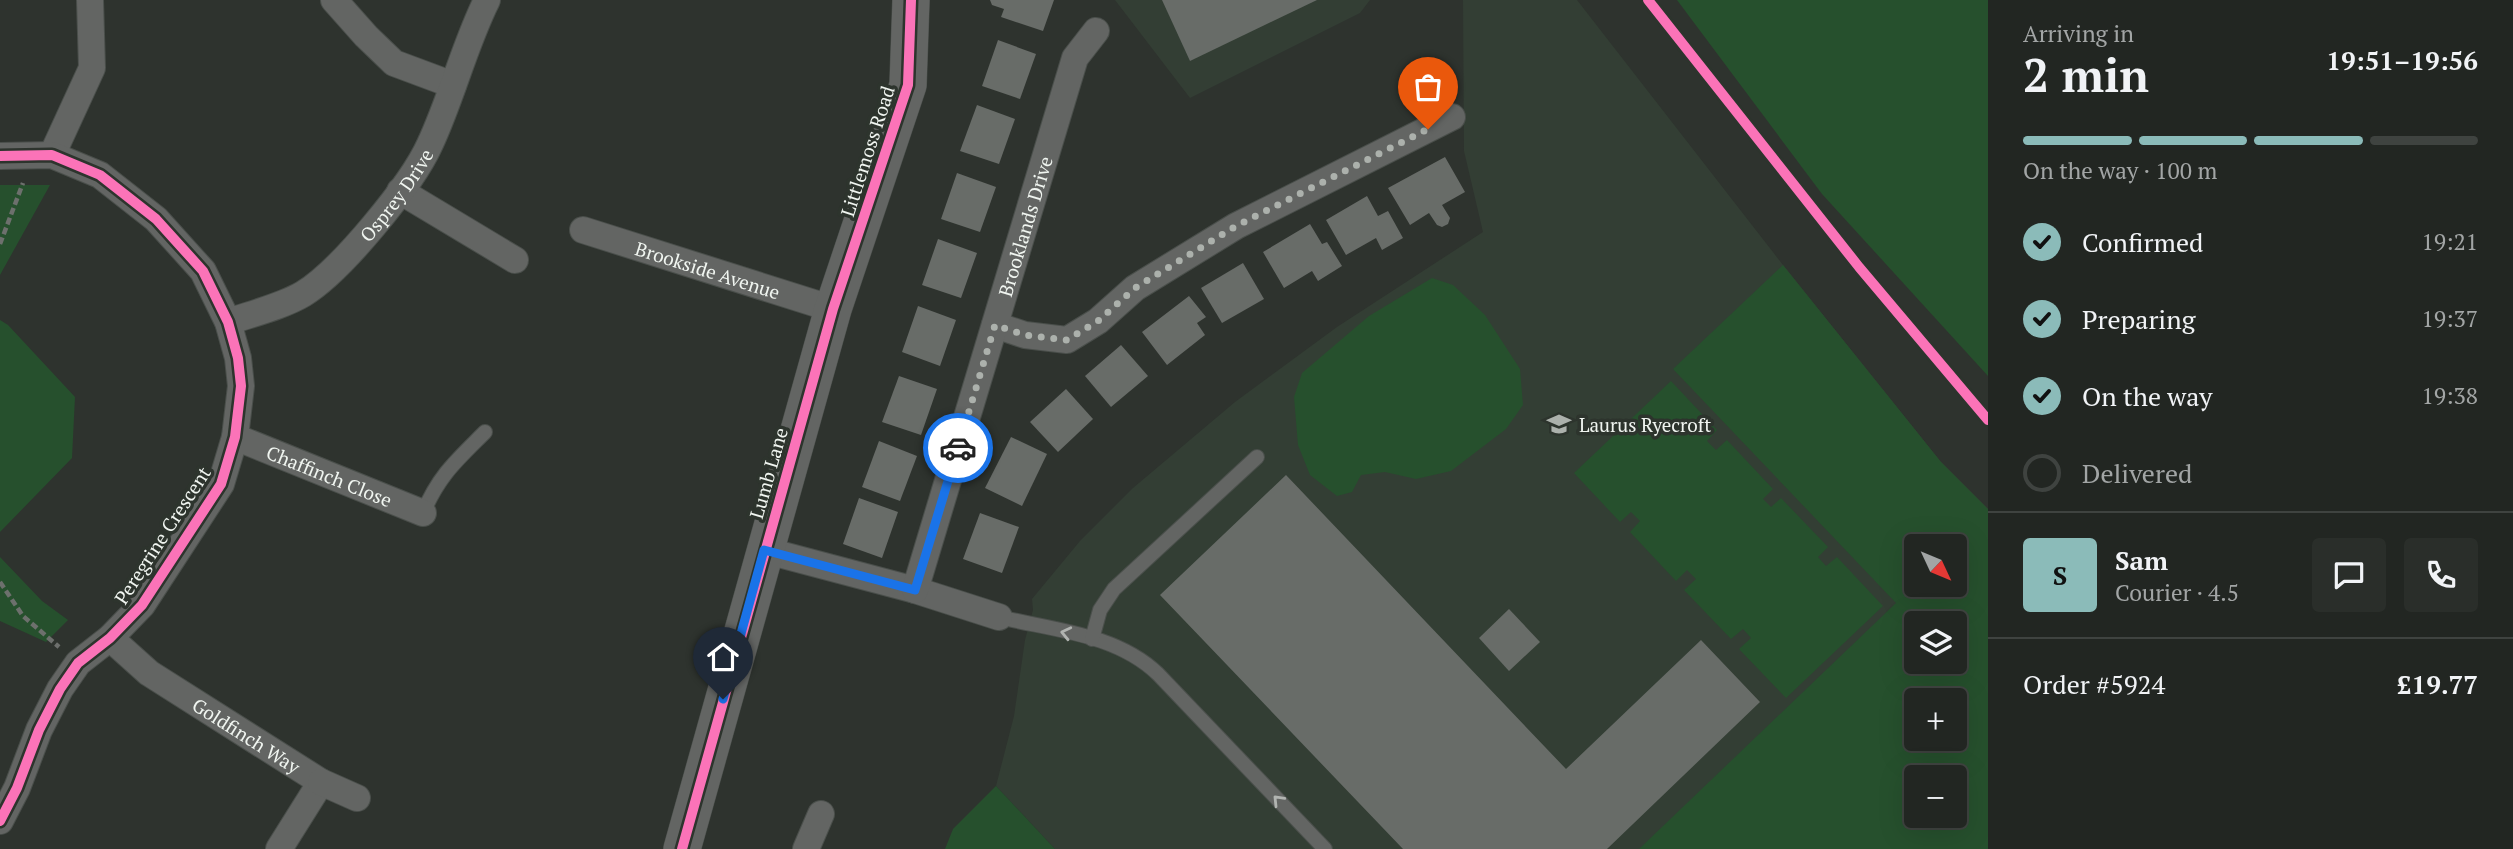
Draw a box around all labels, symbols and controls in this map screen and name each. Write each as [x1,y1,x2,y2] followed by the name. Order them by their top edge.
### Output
[2023,18,2134,49] text: Arriving in
[2326,43,2478,77] text: 19:51–19:56
[2023,44,2149,105] text: 2 min
[1398,57,1458,129] pin
[1409,68,1447,106] icon: bag
[834,82,900,219] street label: Littlemoss Road
[354,144,438,246] street label: Osprey Drive
[992,153,1057,299] street label: Brooklands Drive
[2023,155,2217,186] text: On the way · 100 m
[2023,223,2061,261] icon: check
[2082,225,2203,259] text: Confirmed
[2421,226,2478,257] text: 19:21
[632,235,783,304] street label: Brookside Avenue
[2023,300,2061,338] icon: check
[2082,302,2195,336] text: Preparing
[2421,303,2478,334] text: 19:37
[2023,377,2061,415] icon: check
[2082,379,2213,413] text: On the way
[2421,380,2478,411] text: 19:38
[1545,410,1573,438] school or university icon: Laurus Ryecroft
[1579,412,1711,437] place label: Laurus Ryecroft
[923,413,993,483] courier
[743,425,793,521] street label: Lumb Lane
[939,429,977,467] icon: car
[263,439,396,512] street label: Chaffinch Close
[2082,456,2192,490] text: Delivered
[108,461,216,609] street label: Peregrine Crescent
[1904,534,1967,597] north arrow
[1904,534,1967,828] map controls
[2312,538,2386,612] button: chat
[2404,538,2478,612] button: phone
[2115,543,2168,577] text: Sam
[2053,558,2067,592] text: S
[2115,577,2239,608] text: Courier · 4.5
[1904,611,1967,674] button: layers
[693,627,753,699] pin
[1060,627,1072,641] one-way arrow
[704,638,742,676] icon: home
[2023,667,2165,701] text: Order #5924
[2397,667,2478,701] text: £19.77
[1904,688,1967,751] button: +
[188,691,306,779] street label: Goldfinch Way
[1904,765,1967,828] button: −
[1273,795,1286,808] one-way arrow

